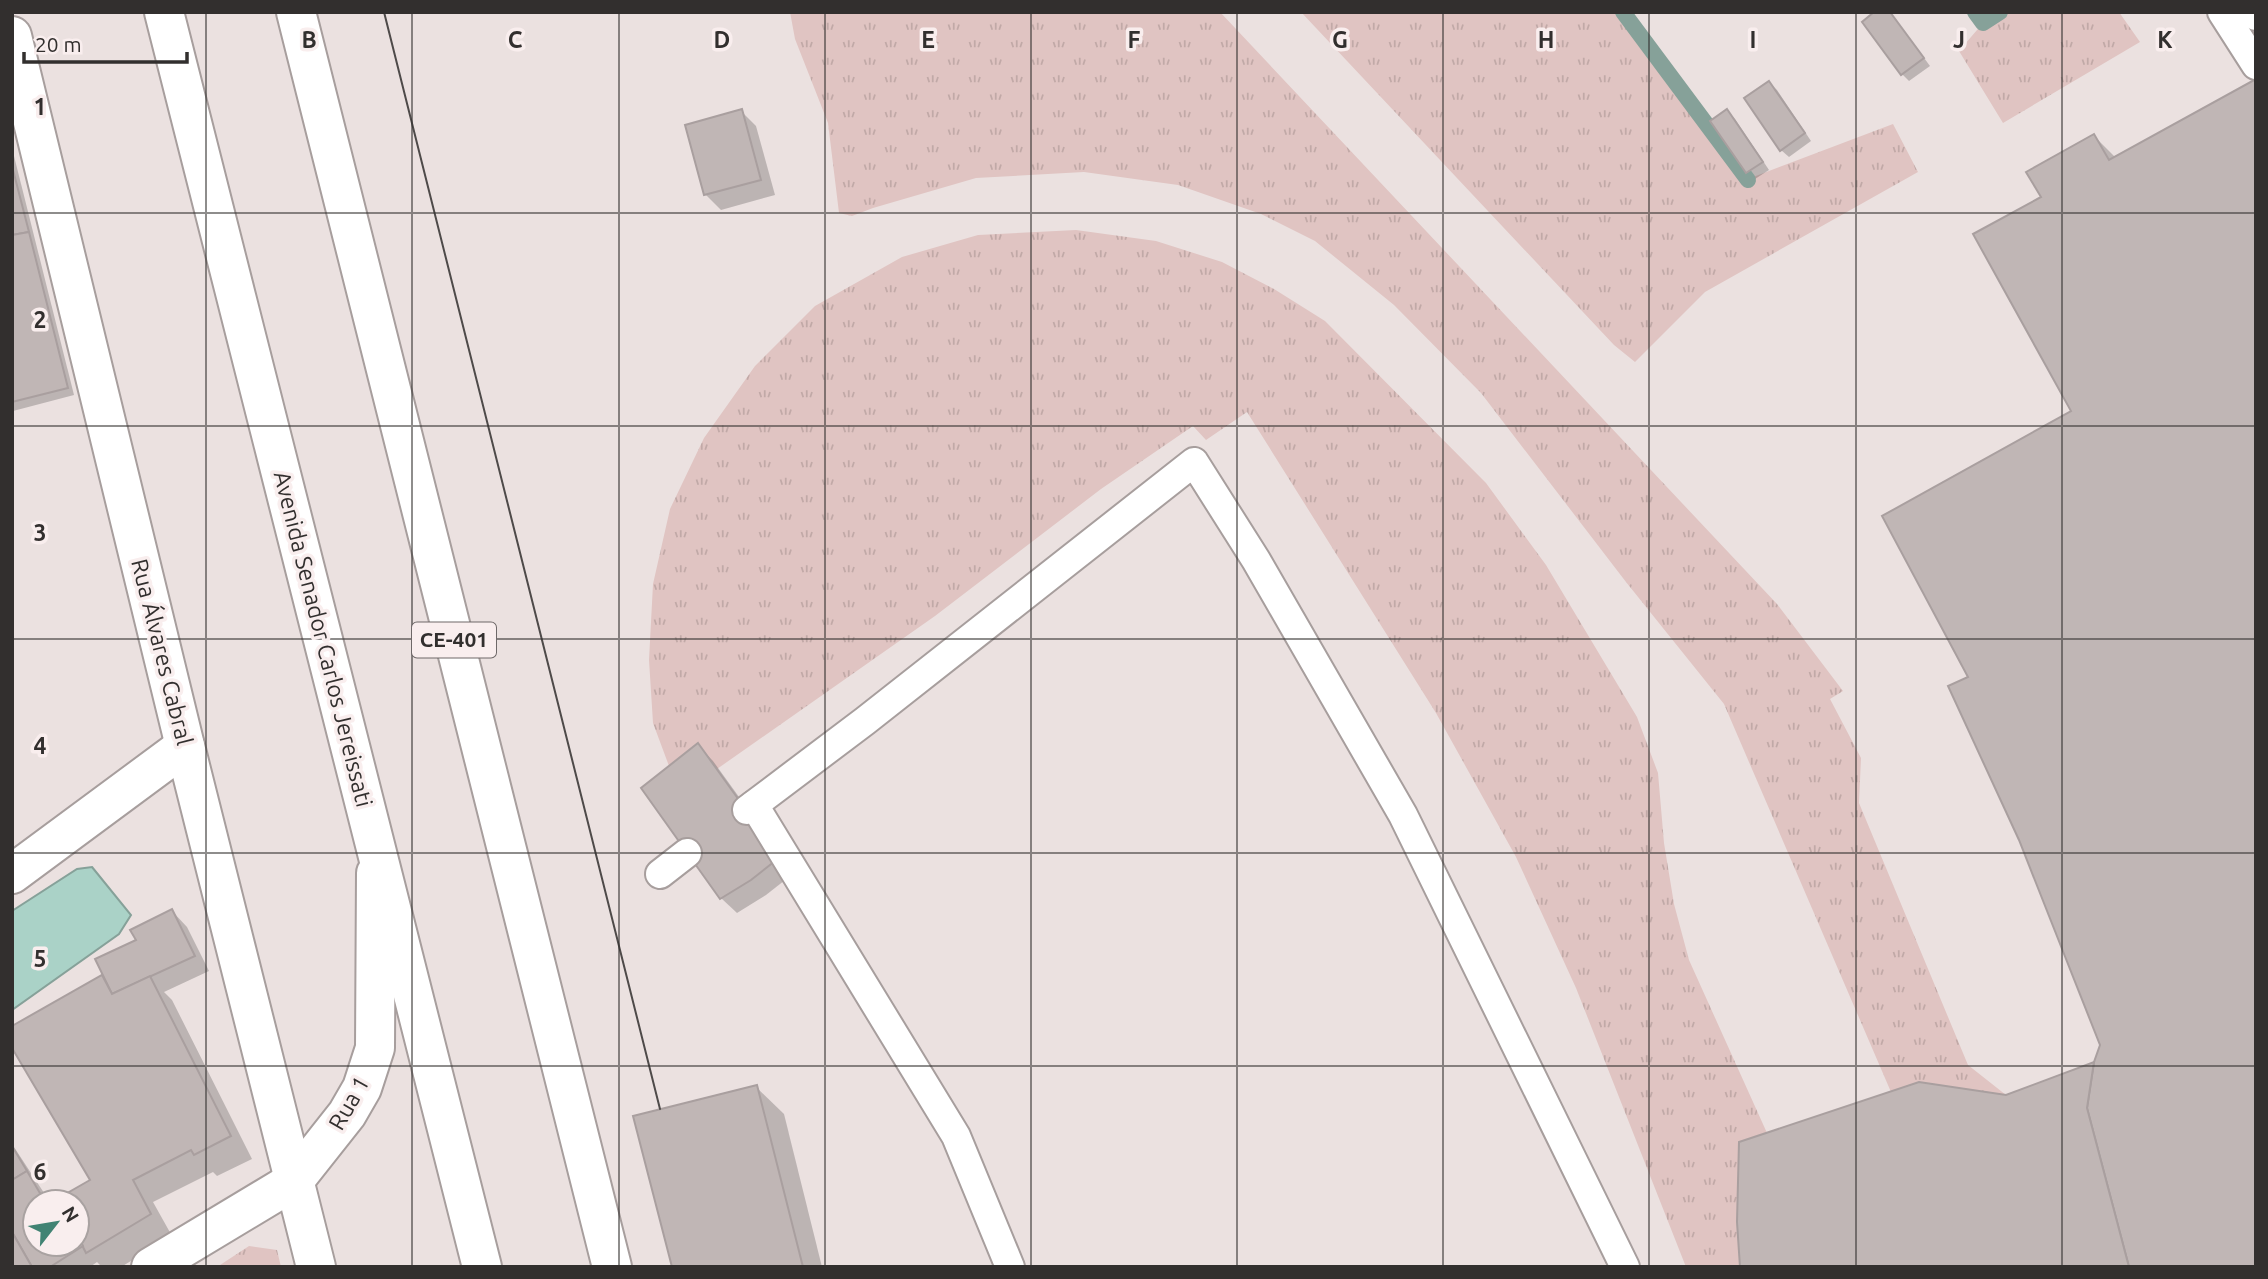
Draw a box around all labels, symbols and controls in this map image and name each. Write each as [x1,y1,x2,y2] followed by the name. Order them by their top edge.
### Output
[24,21,187,65] scale bar
[301,27,317,52] text: B
[508,27,523,52] text: C
[714,27,730,52] text: D
[921,27,935,52] text: E
[1128,27,1141,52] text: F
[1332,27,1348,52] text: G
[1538,27,1554,52] text: H
[1750,27,1756,52] text: I
[1953,27,1965,52] text: J
[2157,27,2173,52] text: K
[35,32,82,56] text: 20 m
[34,94,46,119] text: 1
[34,307,46,332] text: 2
[270,468,377,809] street label: Avenida Senador Carlos Jereissati
[34,520,46,545] text: 3
[127,556,199,748] street label: Rua Álvares Cabral
[412,622,496,658] road number: CE-401
[34,733,47,758] text: 4
[34,946,46,971] text: 5
[323,1072,374,1134] street label: Rua 1
[34,1159,47,1184] text: 6
[21,1188,91,1258] north arrow
[57,1202,84,1226] text: N

